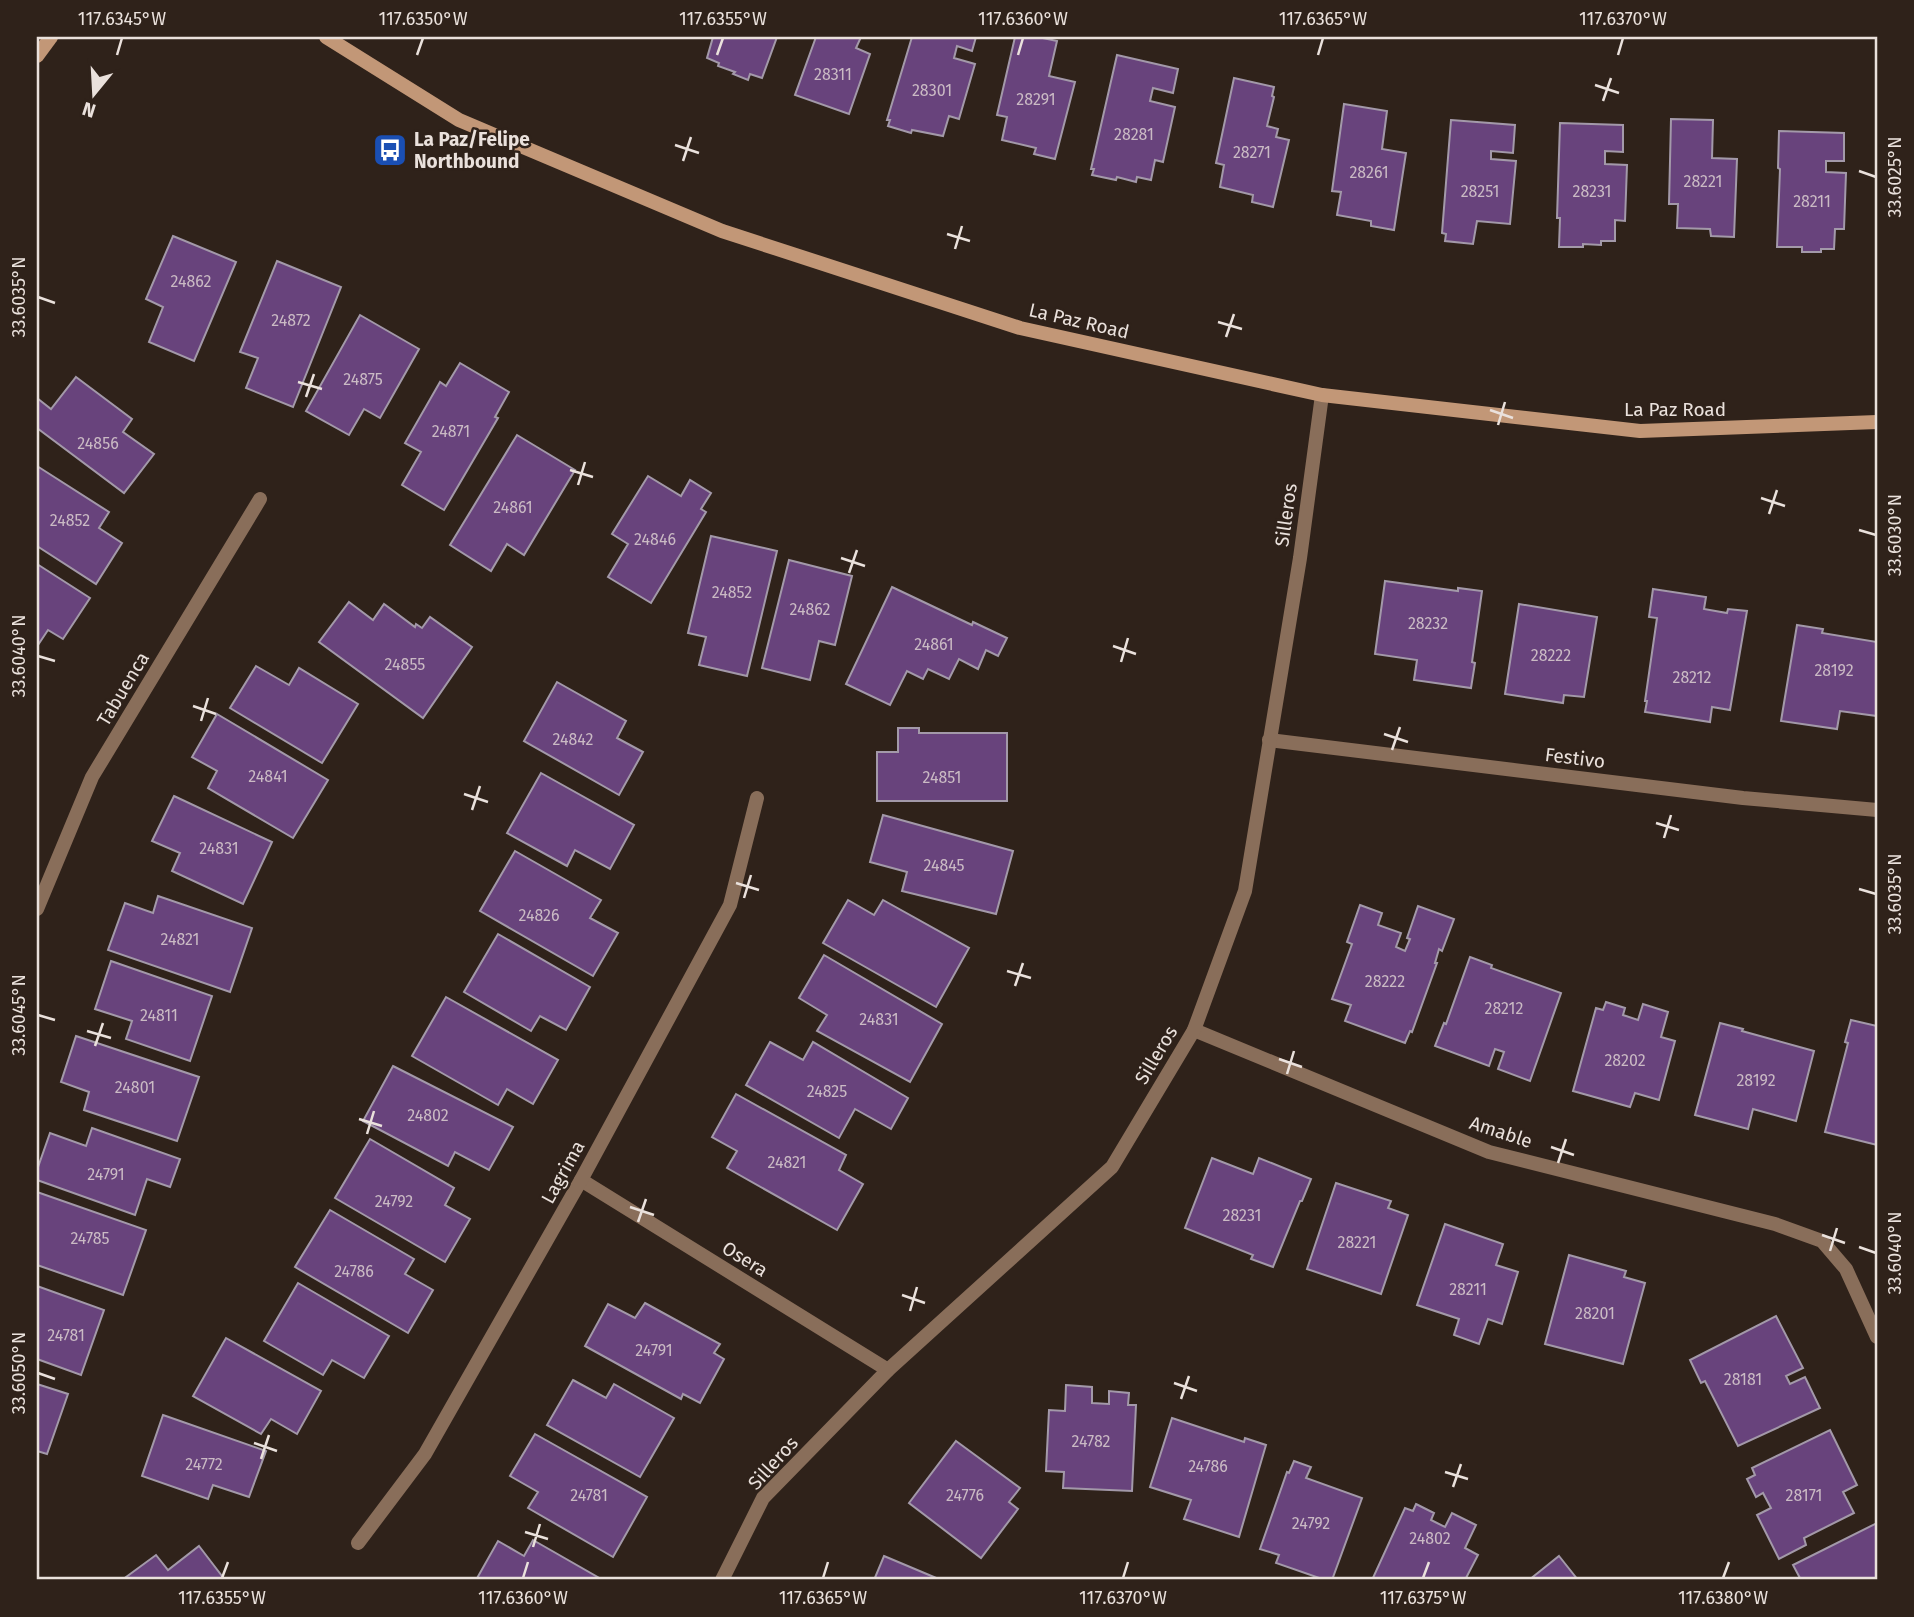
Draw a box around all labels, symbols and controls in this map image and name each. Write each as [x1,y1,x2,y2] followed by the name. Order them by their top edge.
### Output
[78,8,166,30] text: 117.6345°W
[378,8,468,30] text: 117.6350°W
[679,8,767,30] text: 117.6355°W
[978,8,1068,30] text: 117.6360°W
[1279,8,1367,30] text: 117.6365°W
[1579,8,1667,30] text: 117.6370°W
[60,60,130,130] north arrow
[814,65,852,84] house number: 28311
[912,81,952,100] house number: 28301
[1016,90,1056,109] house number: 28291
[79,97,98,123] text: N
[1114,125,1154,144] house number: 28281
[414,128,530,173] place label: La Paz/Felipe Northbound
[371,131,409,169] bus stop icon: La Paz/Felipe Northbound
[1884,137,1906,217] text: 33.6025°N
[1233,143,1271,162] house number: 28271
[1349,163,1389,182] house number: 28261
[1684,172,1722,191] house number: 28221
[1461,182,1499,201] house number: 28251
[1573,182,1611,201] house number: 28231
[1793,192,1831,211] house number: 28211
[8,256,30,338] text: 33.6035°N
[170,272,212,291] house number: 24862
[1027,298,1131,344] street label: La Paz Road
[271,311,311,330] house number: 24872
[343,370,383,389] house number: 24875
[1624,398,1726,421] street label: La Paz Road
[432,422,470,441] house number: 24871
[77,434,119,453] house number: 24856
[1270,482,1302,548] street label: Silleros
[1884,494,1906,576] text: 33.6030°N
[493,498,533,517] house number: 24861
[50,511,90,530] house number: 24852
[634,530,676,549] house number: 24846
[712,583,752,602] house number: 24852
[789,600,831,619] house number: 24862
[8,614,30,698] text: 33.6040°N
[1408,614,1448,633] house number: 28232
[914,635,954,654] house number: 24861
[1531,646,1571,665] house number: 28222
[92,648,154,730] street label: Tabuenca
[385,655,425,674] house number: 24855
[1814,661,1854,680] house number: 28192
[1673,668,1712,687] house number: 28212
[553,730,594,749] house number: 24842
[1544,743,1606,773] street label: Festivo
[248,767,288,786] house number: 24841
[923,768,961,787] house number: 24851
[199,839,239,858] house number: 24831
[1884,853,1906,935] text: 33.6035°N
[923,856,965,875] house number: 24845
[518,906,560,925] house number: 24826
[160,930,200,949] house number: 24821
[1365,972,1405,991] house number: 28222
[8,974,30,1056] text: 33.6045°N
[1485,999,1524,1018] house number: 28212
[140,1006,178,1025] house number: 24811
[859,1010,899,1029] house number: 24831
[1130,1022,1182,1088] street label: Silleros
[1604,1051,1646,1070] house number: 28202
[1736,1071,1776,1090] house number: 28192
[115,1078,155,1097] house number: 24801
[807,1082,847,1101] house number: 24825
[407,1106,449,1125] house number: 24802
[1467,1111,1535,1153] street label: Amable
[536,1136,590,1208] street label: Lagrima
[767,1153,807,1172] house number: 24821
[87,1165,125,1184] house number: 24791
[375,1192,413,1211] house number: 24792
[1223,1206,1261,1225] house number: 28231
[1884,1211,1906,1295] text: 33.6040°N
[70,1229,110,1248] house number: 24785
[1338,1233,1376,1252] house number: 28221
[718,1236,772,1282] street label: Osera
[334,1262,374,1281] house number: 24786
[1449,1280,1487,1299] house number: 28211
[1575,1304,1615,1323] house number: 28201
[47,1326,85,1345] house number: 24781
[8,1332,30,1414] text: 33.6050°N
[635,1341,673,1360] house number: 24791
[1724,1370,1762,1389] house number: 28181
[743,1431,803,1494] street label: Silleros
[1072,1432,1111,1451] house number: 24782
[185,1455,223,1474] house number: 24772
[1188,1457,1228,1476] house number: 24786
[570,1486,608,1505] house number: 24781
[946,1486,984,1505] house number: 24776
[1786,1486,1822,1505] house number: 28171
[1292,1514,1330,1533] house number: 24792
[1409,1529,1451,1548] house number: 24802
[178,1587,266,1609] text: 117.6355°W
[478,1587,568,1609] text: 117.6360°W
[779,1587,867,1609] text: 117.6365°W
[1079,1587,1167,1609] text: 117.6370°W
[1380,1587,1466,1609] text: 117.6375°W
[1678,1587,1768,1609] text: 117.6380°W

